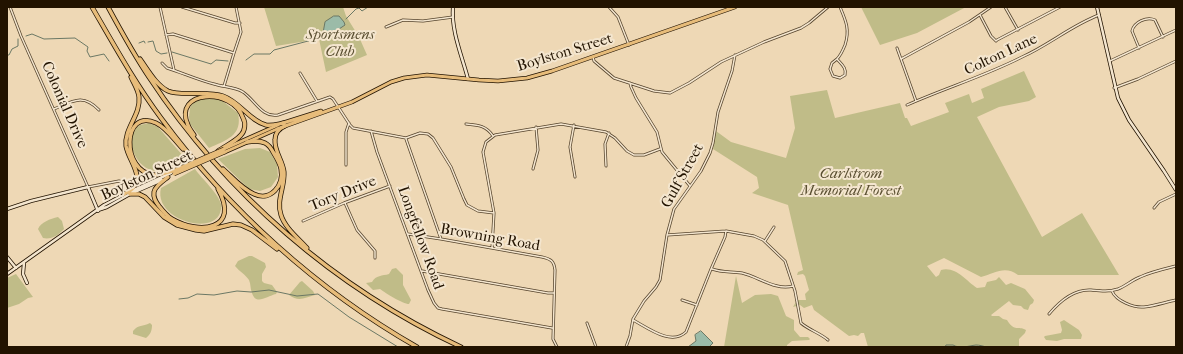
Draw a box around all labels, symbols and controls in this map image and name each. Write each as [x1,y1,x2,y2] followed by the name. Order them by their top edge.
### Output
[306,26,374,61] park label: Sportsmens Club
[515,30,615,76] street label: Boylston Street
[962,30,1040,80] street label: Colton Lane
[37,59,91,151] street label: Colonial Drive
[658,141,708,211] street label: Gulf Street
[98,147,196,205] street label: Boylston Street
[801,165,901,200] park label: Carlstrom Memorial Forest
[307,172,379,216] street label: Tory Drive
[393,184,447,292] street label: Longfellow Road
[439,220,541,256] street label: Browning Road

